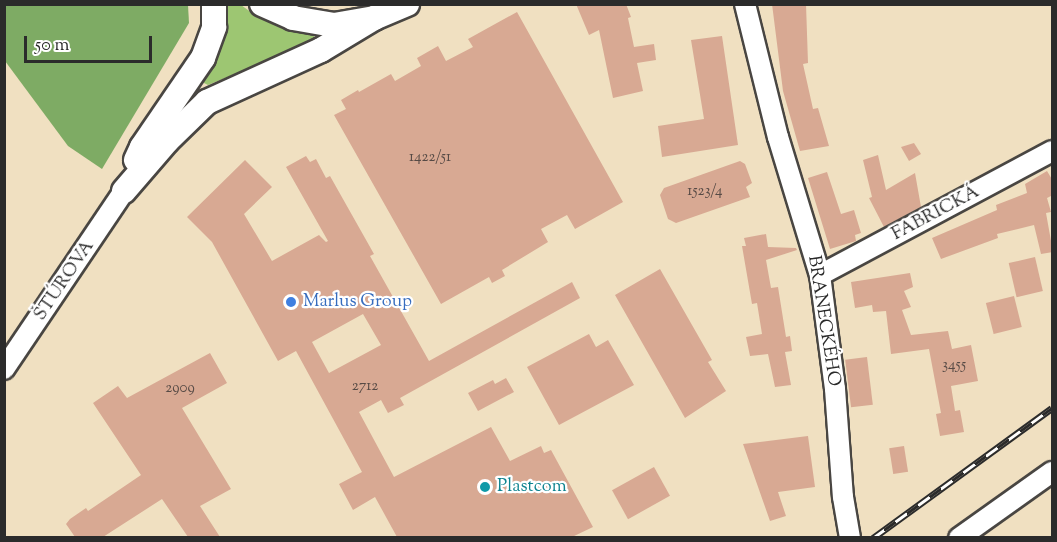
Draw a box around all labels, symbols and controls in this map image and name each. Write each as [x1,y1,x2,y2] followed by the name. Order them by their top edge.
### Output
[27,24,154,62] scale bar
[35,33,69,59] text: 50 m
[409,149,451,167] house number: 1422/51
[889,182,983,246] street label: FABRICKÁ
[687,183,723,201] house number: 1523/4
[30,237,100,325] street label: ŠTÚROVA
[802,254,844,388] street label: BRANECKÉHO
[303,291,412,313] place label: Marlus Group
[284,295,298,309] marker: Marlus Group
[942,357,966,375] house number: 3455
[352,378,378,396] house number: 2712
[165,380,195,398] house number: 2909
[497,476,567,498] place label: Plastcom
[478,480,492,494] marker: Plastcom

